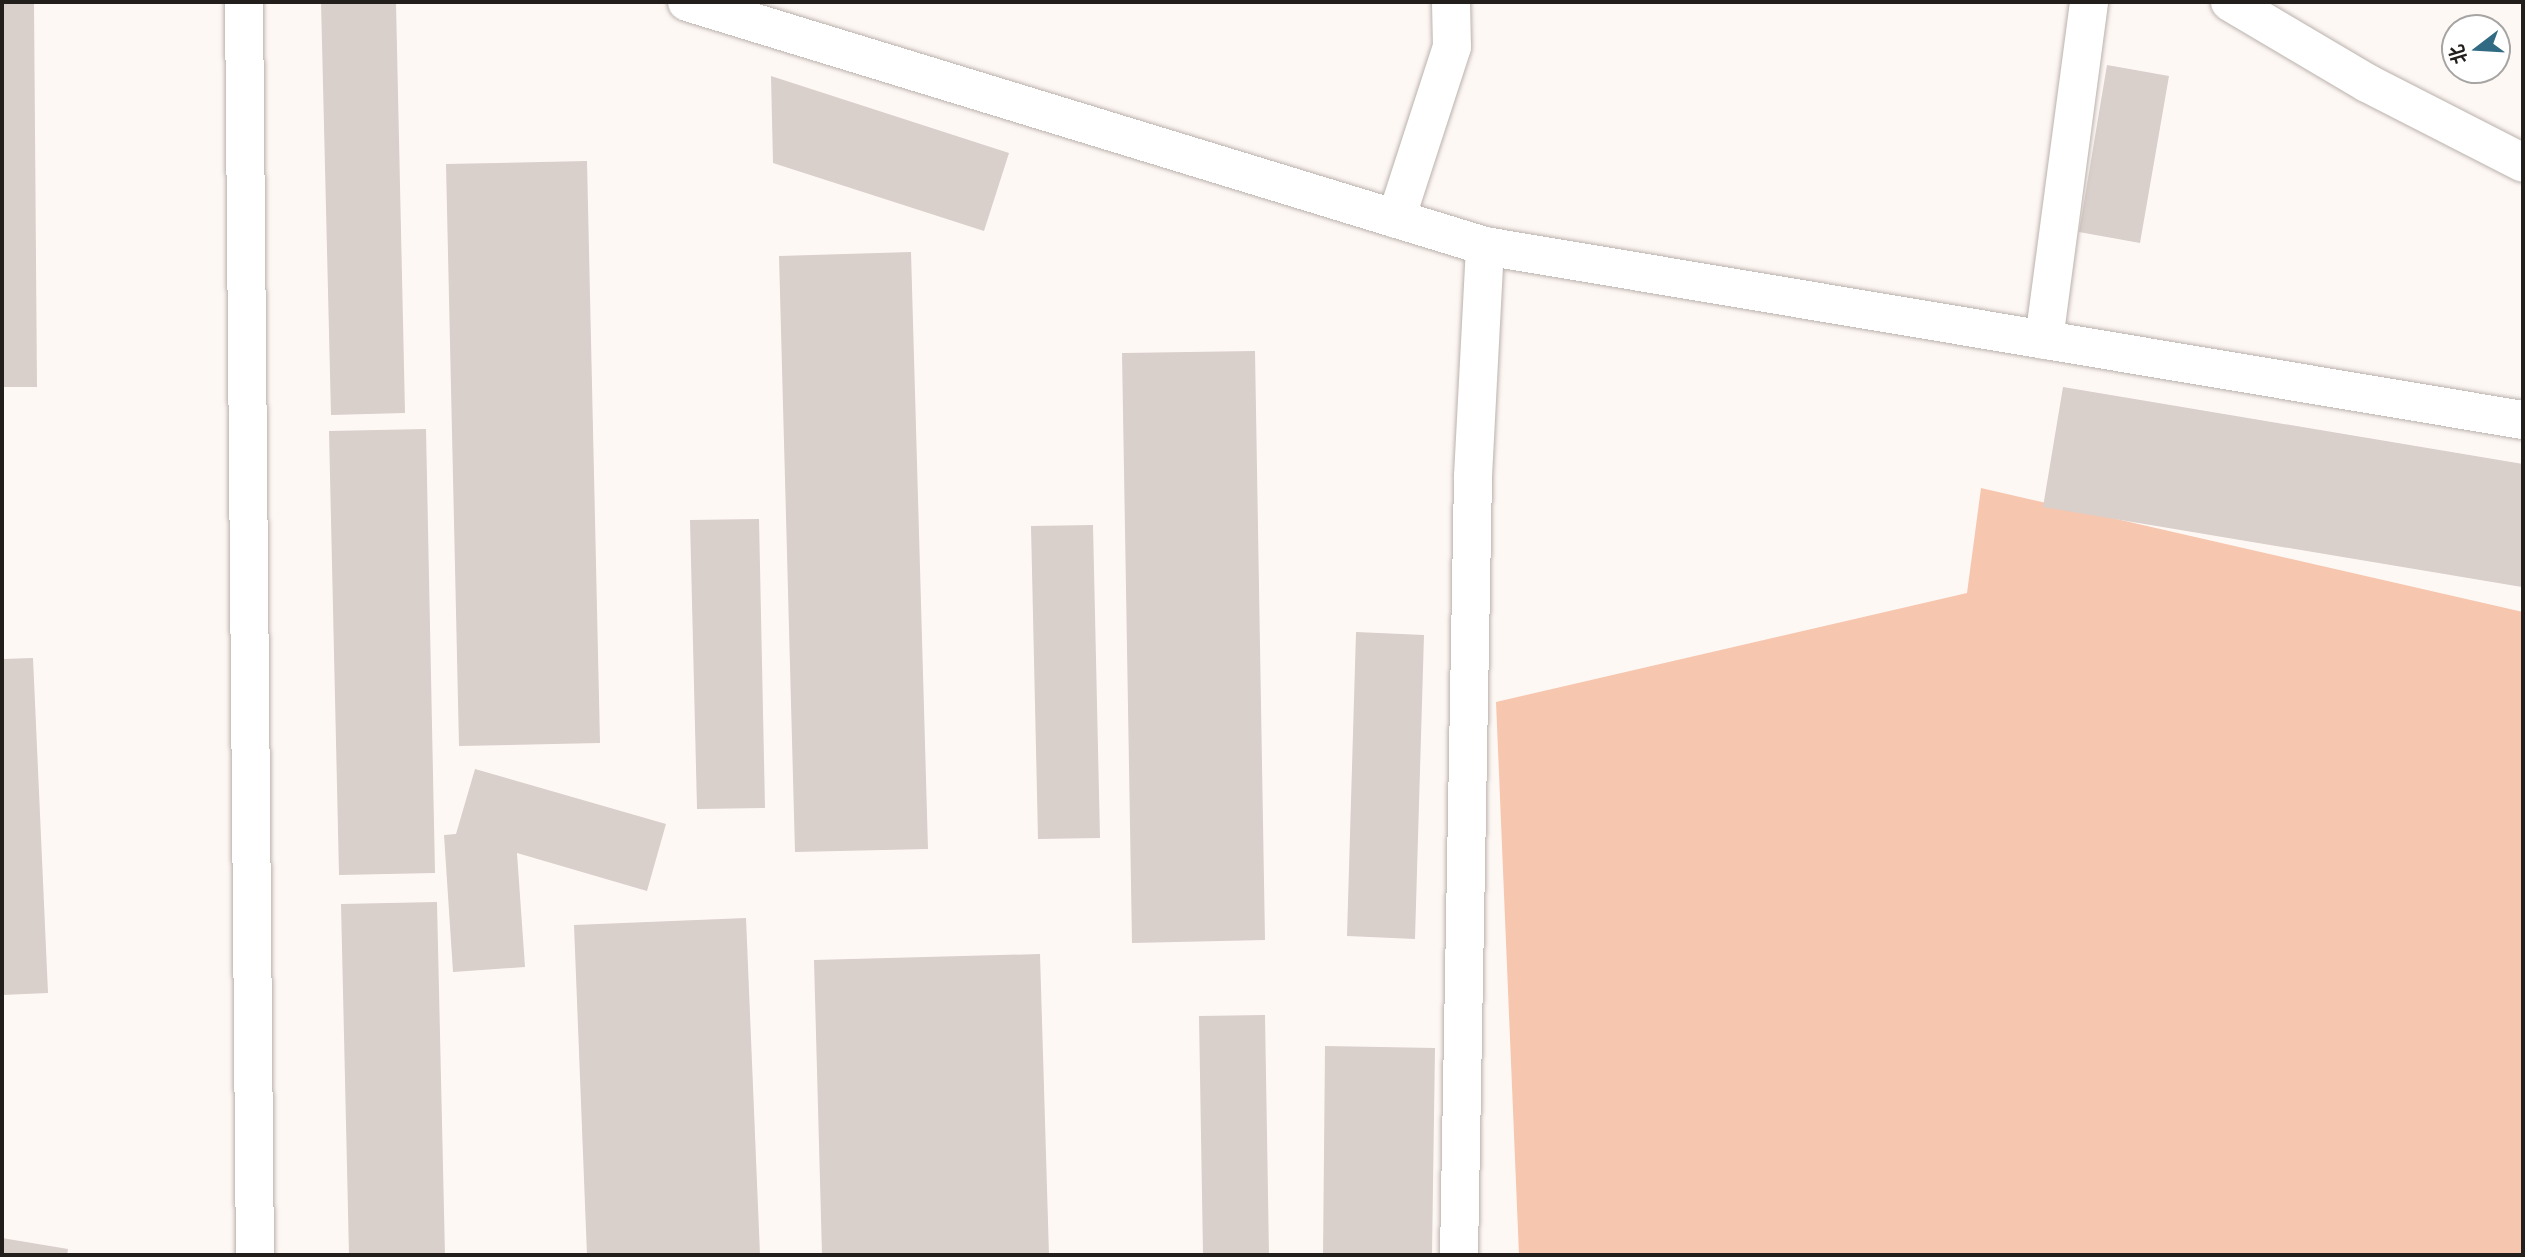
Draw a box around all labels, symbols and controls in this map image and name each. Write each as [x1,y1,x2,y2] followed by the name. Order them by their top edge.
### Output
[2441,14,2511,84] north arrow
[2445,42,2471,67] text: 北

